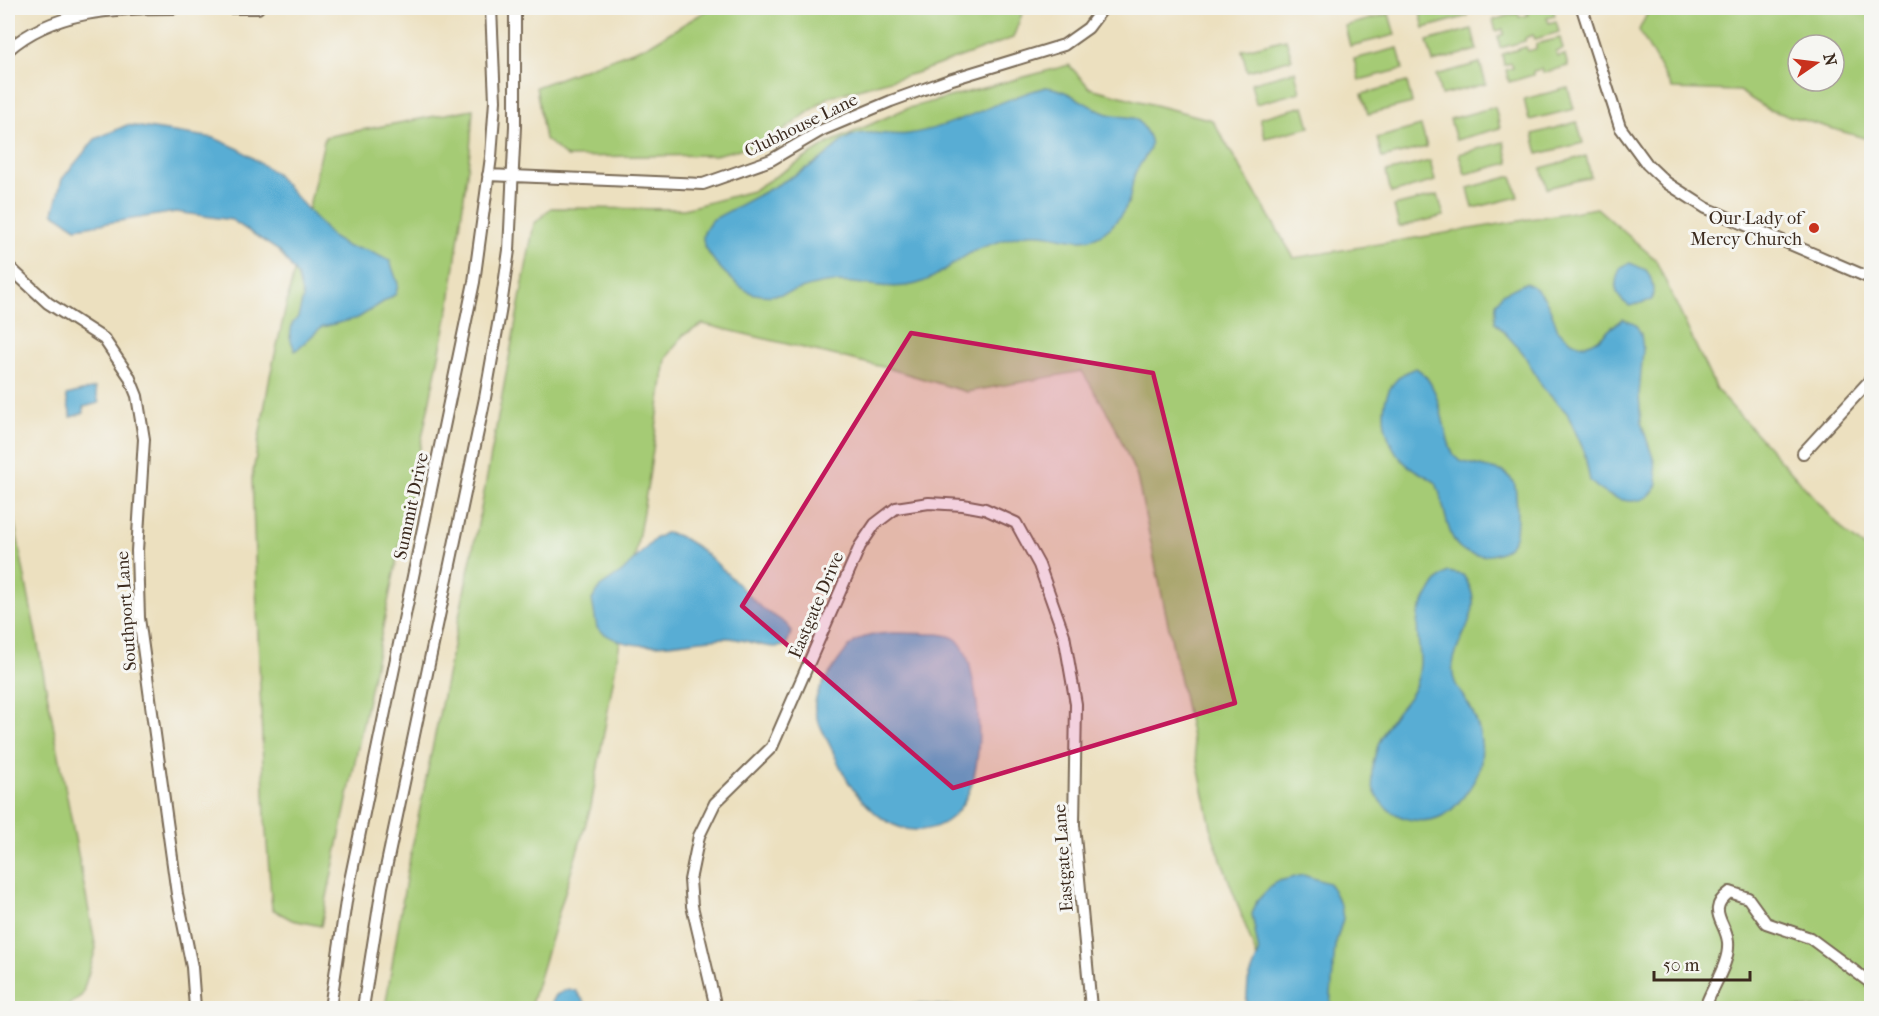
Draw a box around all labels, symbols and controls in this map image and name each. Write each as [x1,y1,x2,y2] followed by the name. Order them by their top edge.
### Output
[1786,33,1846,93] north arrow
[1819,51,1841,69] text: N
[741,89,861,162] street label: Clubhouse Lane
[1690,208,1806,250] place label: Our Lady of Mercy Church
[1807,221,1821,235] marker: Our Lady of Mercy Church
[390,451,433,562] street label: Summit Drive
[785,549,848,662] street label: Eastgate Drive
[112,550,141,672] street label: Southport Lane
[1049,803,1078,913] street label: Eastgate Lane
[1654,944,1750,982] scale bar
[1663,955,1700,976] text: 50 m

